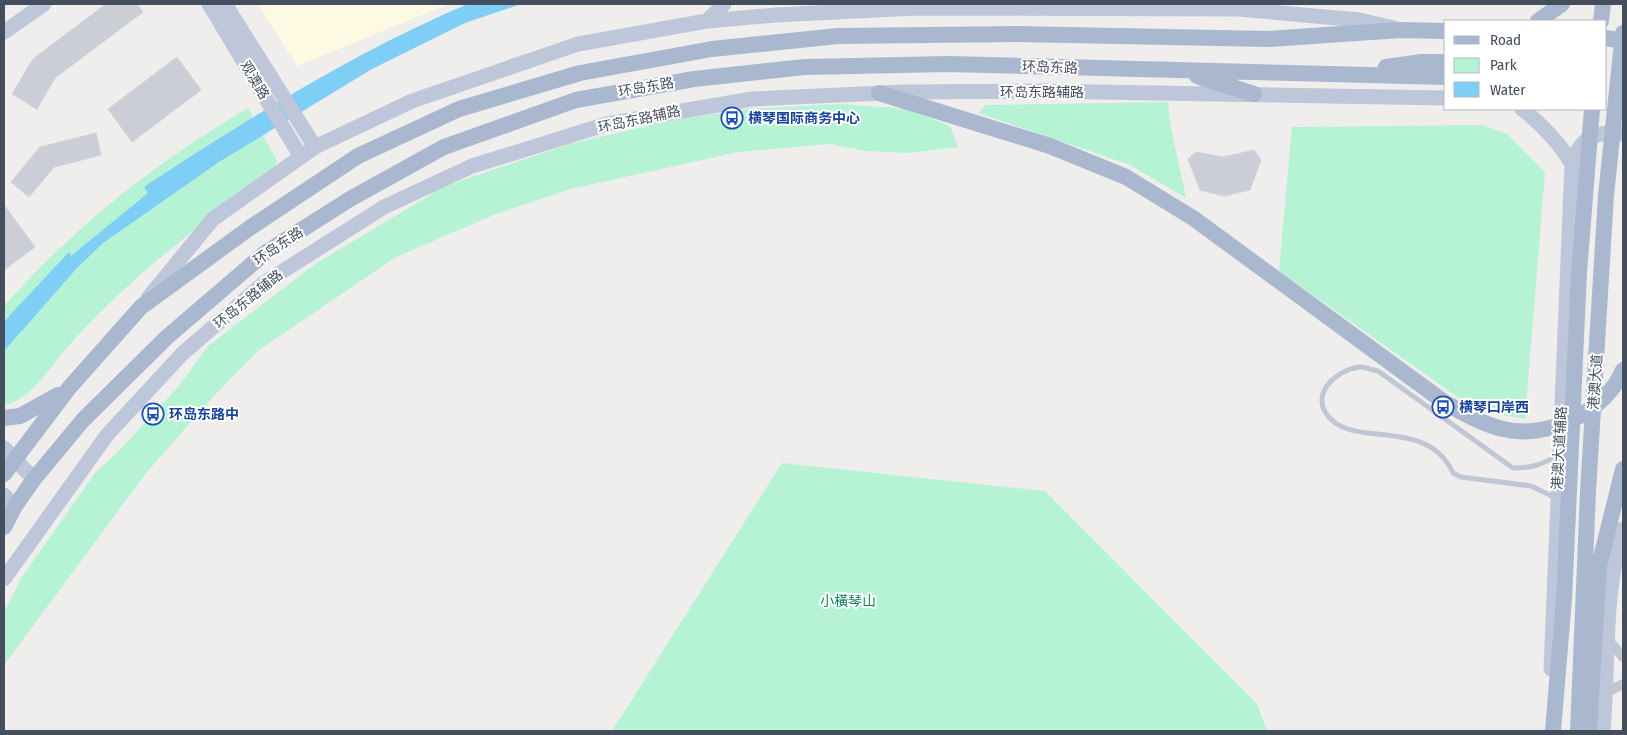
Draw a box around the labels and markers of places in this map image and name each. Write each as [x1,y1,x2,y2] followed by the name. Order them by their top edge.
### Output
[720,106,744,130] bus stop icon: 横琴国际商务中心
[748,110,860,127] place label: 横琴国际商务中心
[1431,395,1455,419] bus stop icon: 横琴口岸西
[1459,399,1529,416] place label: 横琴口岸西
[141,402,165,426] bus stop icon: 环岛东路中
[169,406,239,423] place label: 环岛东路中

